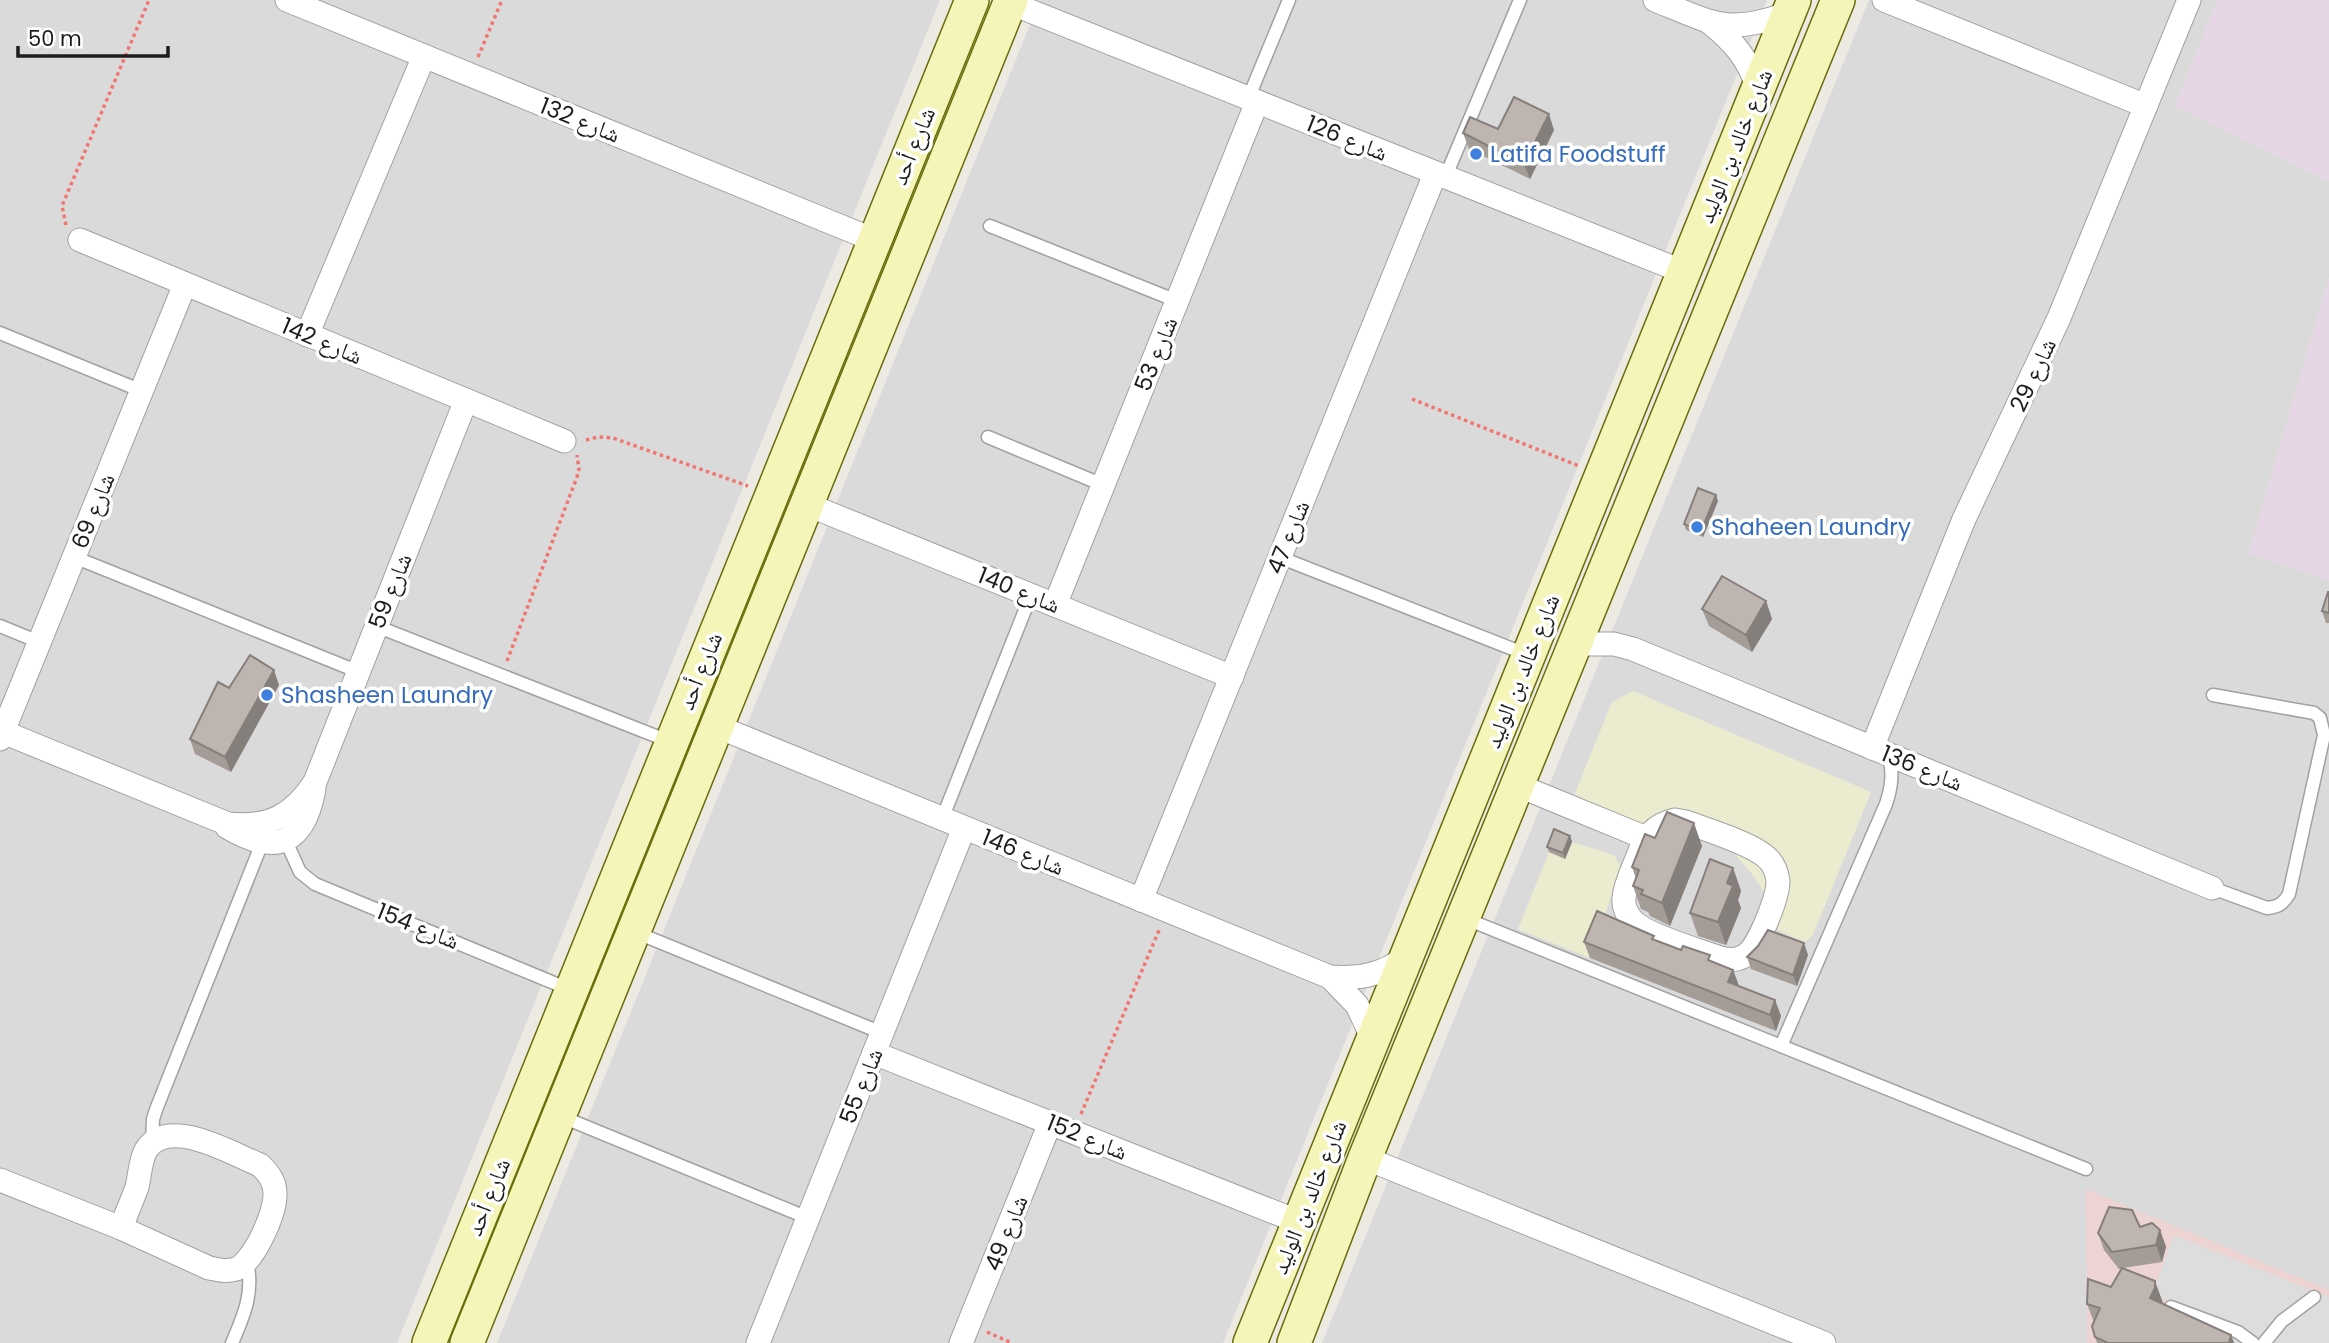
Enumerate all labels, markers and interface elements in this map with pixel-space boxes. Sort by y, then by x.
scale bar [18,14,168,58]
text: 50 m [28,24,82,53]
street label: شارع خالد بن الوليد [1690,64,1780,228]
street label: شارع 132 [535,89,625,151]
street label: شارع أحد [883,103,943,189]
street label: شارع 126 [1302,107,1392,169]
place label: Latifa Foodstuff [1490,138,1666,170]
marker: Latifa Foodstuff [1468,146,1484,162]
street label: شارع 142 [277,310,367,372]
street label: شارع 53 [1127,312,1185,396]
street label: شارع 29 [2002,333,2064,417]
street label: شارع 69 [63,468,123,554]
street label: شارع 47 [1259,495,1317,579]
place label: Shaheen Laundry [1711,511,1911,543]
marker: Shaheen Laundry [1689,519,1705,535]
street label: شارع 59 [360,548,420,634]
street label: شارع 140 [973,559,1065,621]
street label: شارع خالد بن الوليد [1477,589,1567,753]
street label: شارع أحد [670,628,730,714]
place label: Shasheen Laundry [281,679,493,711]
marker: Shasheen Laundry [259,687,275,703]
street label: شارع 136 [1876,737,1968,799]
street label: شارع 146 [977,821,1069,883]
street label: شارع 154 [372,895,464,957]
street label: شارع 55 [831,1043,891,1129]
street label: شارع 152 [1042,1106,1132,1168]
street label: شارع خالد بن الوليد [1264,1115,1354,1279]
street label: شارع أحد [458,1154,518,1240]
street label: شارع 49 [976,1190,1036,1276]

